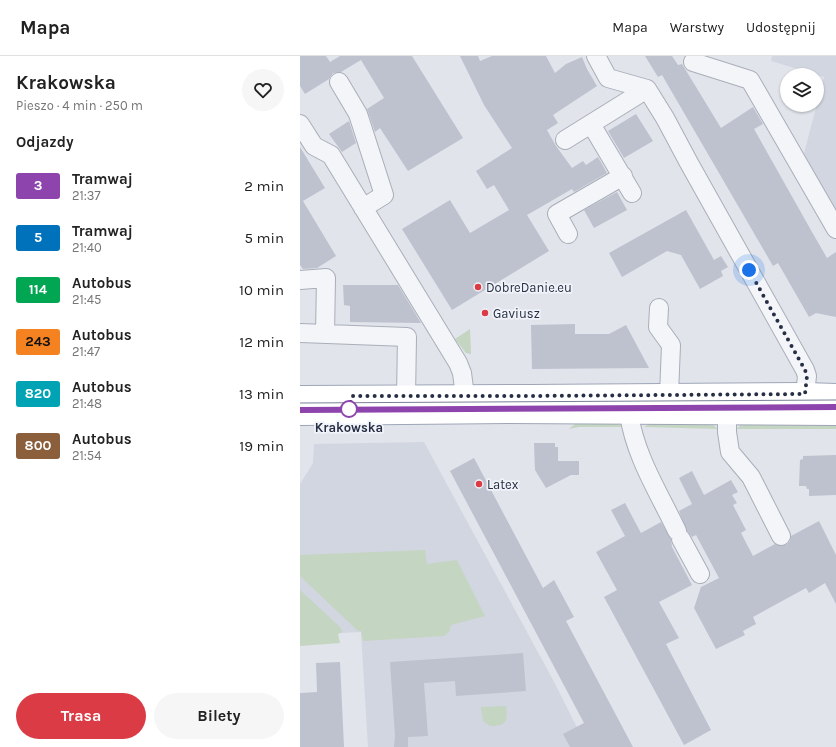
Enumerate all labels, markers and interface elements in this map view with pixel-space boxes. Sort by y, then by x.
text: Mapa [20,17,70,39]
text: Mapa [612,19,648,36]
text: Warstwy [670,19,724,36]
text: Udostępnij [746,19,816,36]
map controls [780,68,824,112]
button: layers [780,68,824,112]
button: heart [242,69,284,111]
text: Krakowska [16,72,116,94]
text: Pieszo · 4 min · 250 m [16,98,143,113]
text: Odjazdy [16,133,73,151]
text: Tramwaj [72,170,133,188]
text: 3 [34,177,42,194]
text: 2 min [244,177,284,195]
text: 21:37 [72,188,101,203]
text: Tramwaj [72,222,133,240]
text: 5 [34,229,42,246]
text: 5 min [244,229,284,247]
text: 21:40 [72,240,102,255]
your location [739,260,759,280]
text: Autobus [72,274,132,292]
place label: DobreDanie.eu [486,280,572,295]
text: 114 [29,281,47,298]
text: 10 min [239,281,284,299]
marker: DobreDanie.eu [473,282,483,292]
text: 21:45 [72,292,101,307]
place label: Gaviusz [493,306,540,321]
marker: Gaviusz [480,308,490,318]
text: Autobus [72,326,132,344]
text: 243 [25,333,51,350]
text: 12 min [239,333,284,351]
text: 21:47 [72,344,100,359]
text: Autobus [72,378,132,396]
text: 820 [25,385,51,402]
text: 13 min [239,385,284,403]
text: 21:48 [72,396,102,411]
marker: Krakowska [340,400,358,418]
place label: Krakowska [315,420,383,435]
text: Autobus [72,430,132,448]
text: 800 [25,437,51,454]
text: 19 min [239,437,284,455]
text: 21:54 [72,448,101,463]
place label: Latex [487,477,519,492]
marker: Latex [474,479,484,489]
button: Trasa [16,693,146,739]
button: Bilety [154,693,284,739]

